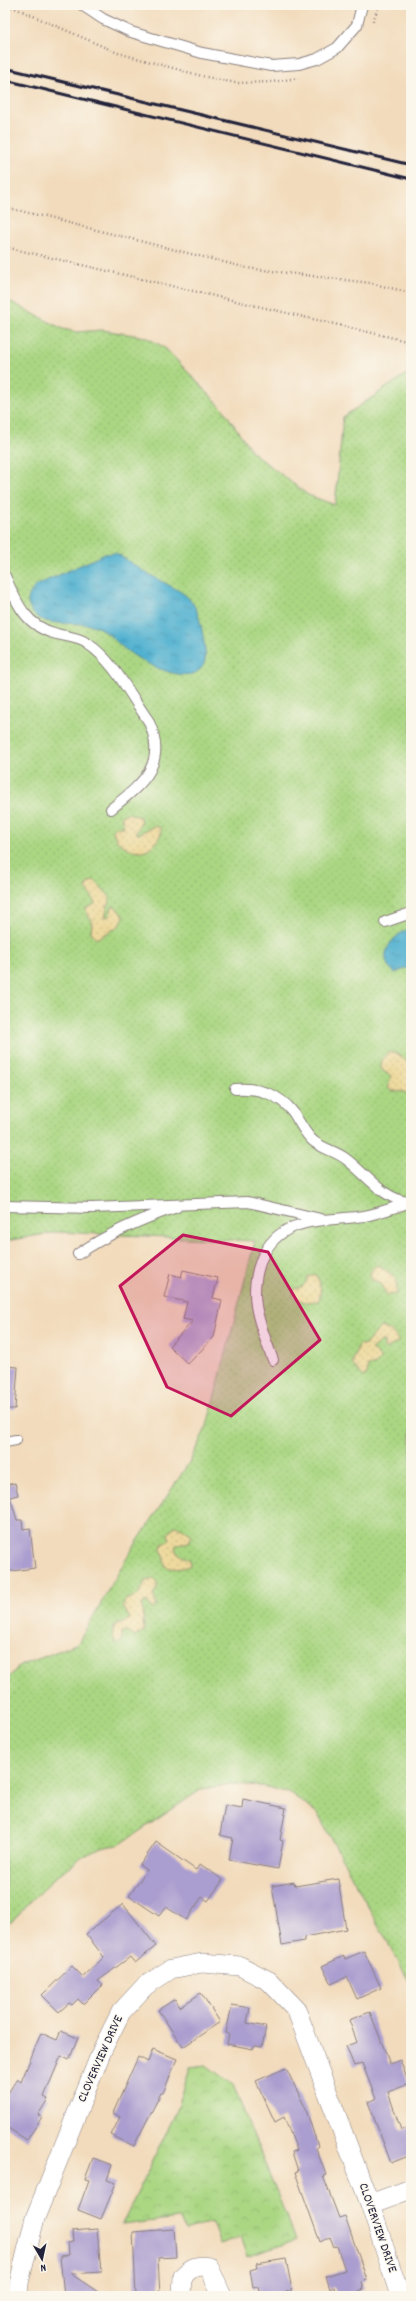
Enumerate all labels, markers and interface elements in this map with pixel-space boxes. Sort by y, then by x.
street label: CLOVERVIEW DRIVE [73,2012,129,2106]
street label: CLOVERVIEW DRIVE [353,2181,401,2275]
north arrow [22,2239,62,2279]
text: N [39,2259,47,2275]

